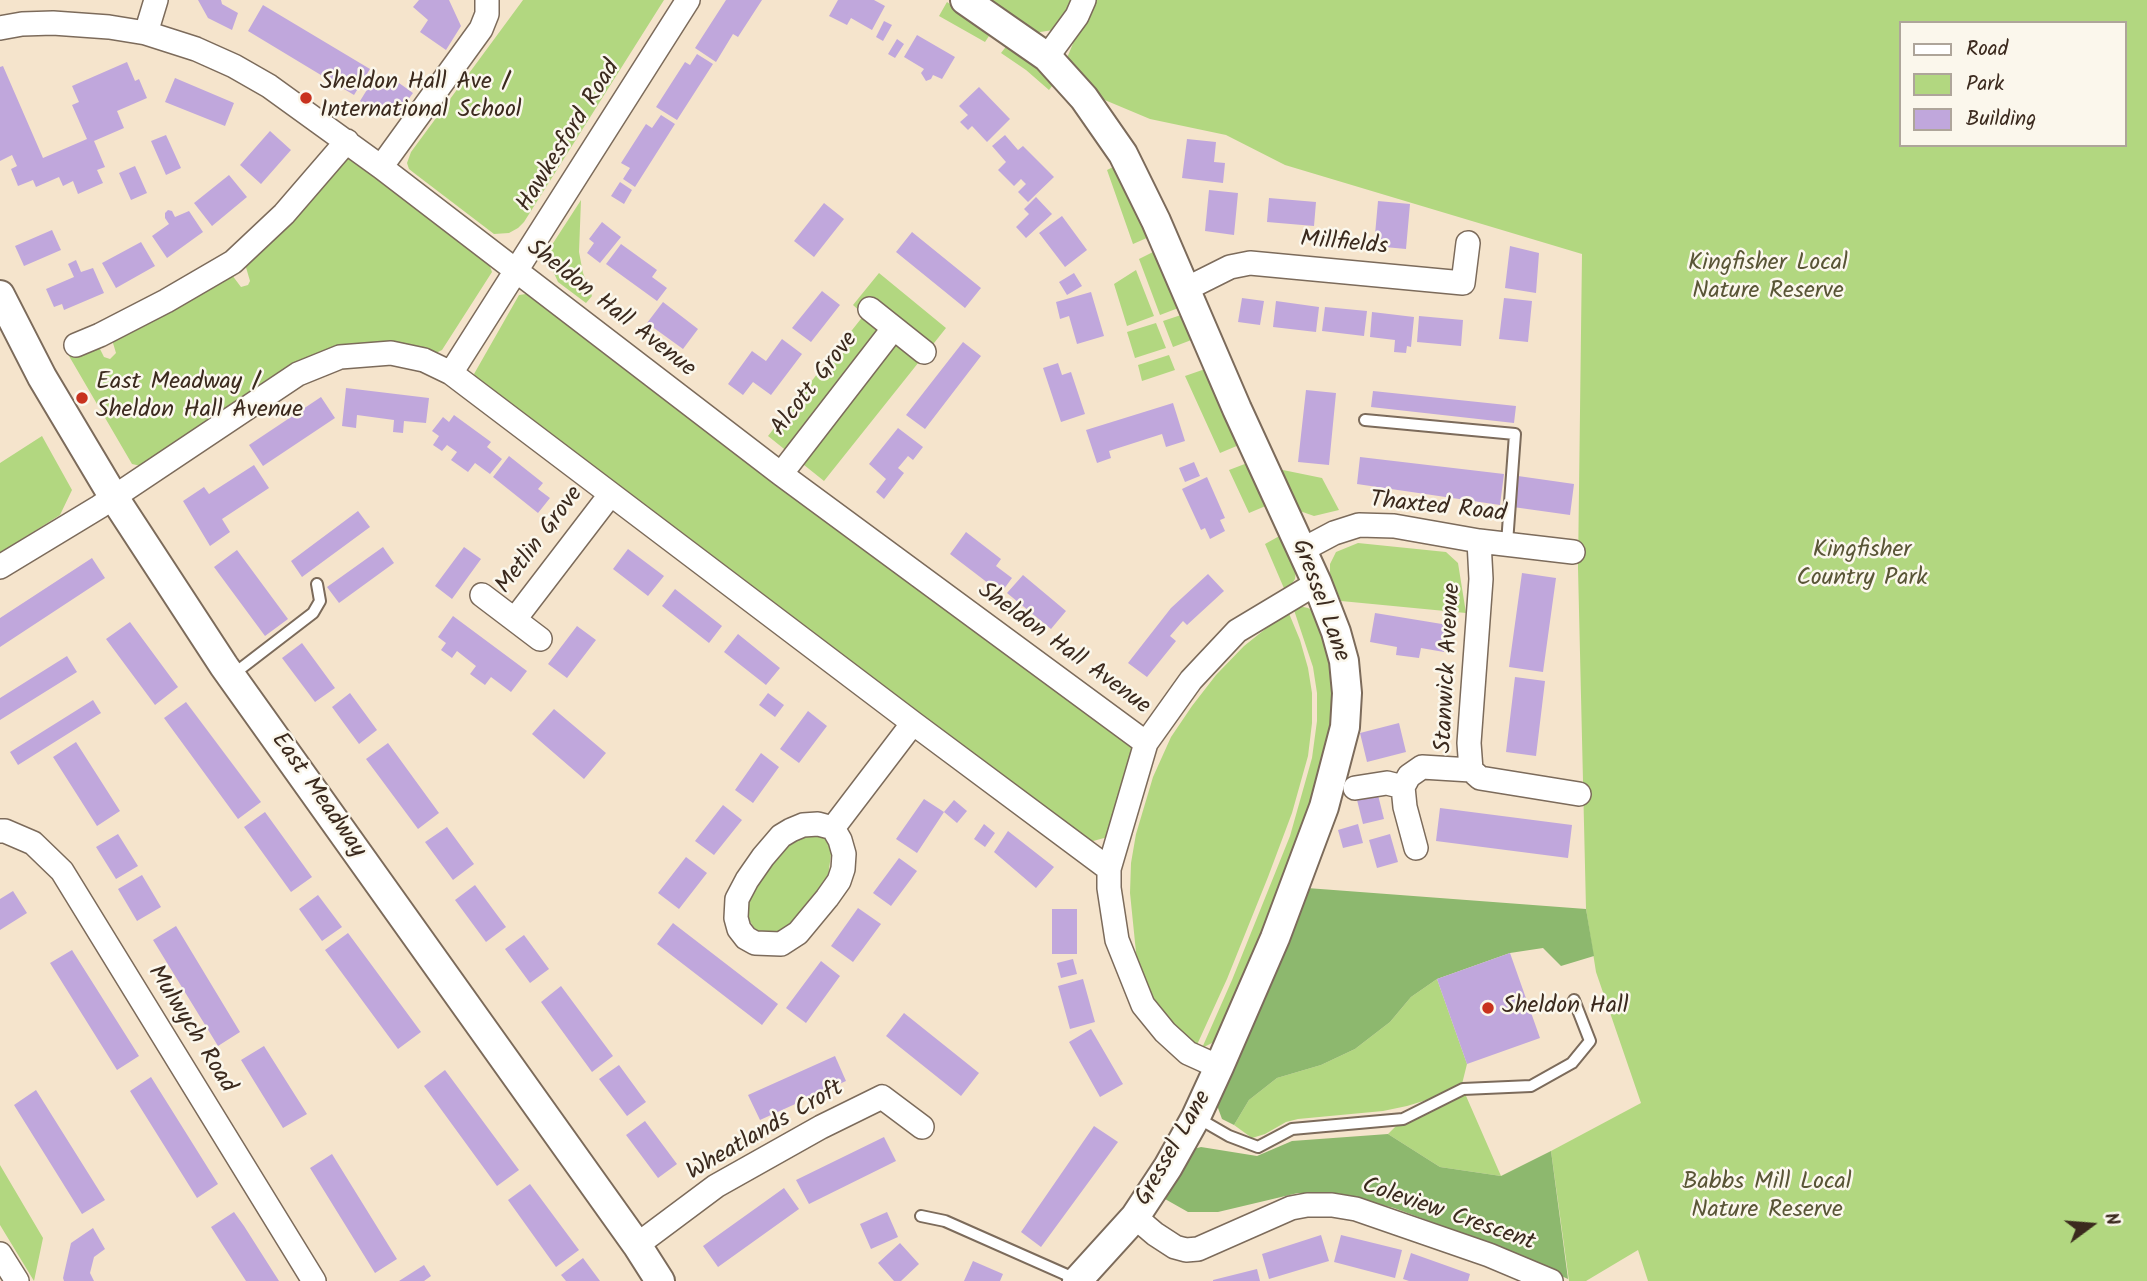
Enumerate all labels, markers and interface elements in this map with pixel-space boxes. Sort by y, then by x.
legend [1898,21,2126,147]
text: Road [1966,33,2008,66]
street label: Hawkesford Road [512,56,628,218]
text: Park [1966,68,2004,101]
place label: Sheldon Hall Ave / International School [320,70,522,126]
marker: Sheldon Hall Ave / International School [298,90,314,106]
text: Building [1966,103,2036,136]
street label: Millfields [1299,227,1389,263]
street label: Sheldon Hall Avenue [520,235,700,385]
park label: Kingfisher Local Nature Reserve [1688,251,1848,307]
street label: Alcott Grove [766,327,866,443]
place label: East Meadway / Sheldon Hall Avenue [96,370,303,426]
marker: East Meadway / Sheldon Hall Avenue [74,390,90,406]
street label: Metlin Grove [491,481,591,601]
street label: Thaxted Road [1368,488,1508,530]
street label: Gressel Lane [1284,536,1354,666]
park label: Kingfisher Country Park [1796,538,1928,594]
street label: Sheldon Hall Avenue [971,578,1155,722]
street label: Stanwick Avenue [1431,582,1469,754]
street label: East Meadway [263,728,371,864]
street label: Mulwych Road [139,961,241,1099]
place label: Sheldon Hall [1502,994,1629,1022]
marker: Sheldon Hall [1480,1000,1496,1016]
street label: Wheatlands Croft [682,1075,850,1189]
street label: Gressel Lane [1131,1086,1219,1212]
park label: Babbs Mill Local Nature Reserve [1682,1170,1852,1226]
street label: Coleview Crescent [1358,1173,1538,1259]
north arrow [2056,1190,2126,1260]
text: N [2095,1209,2127,1229]

